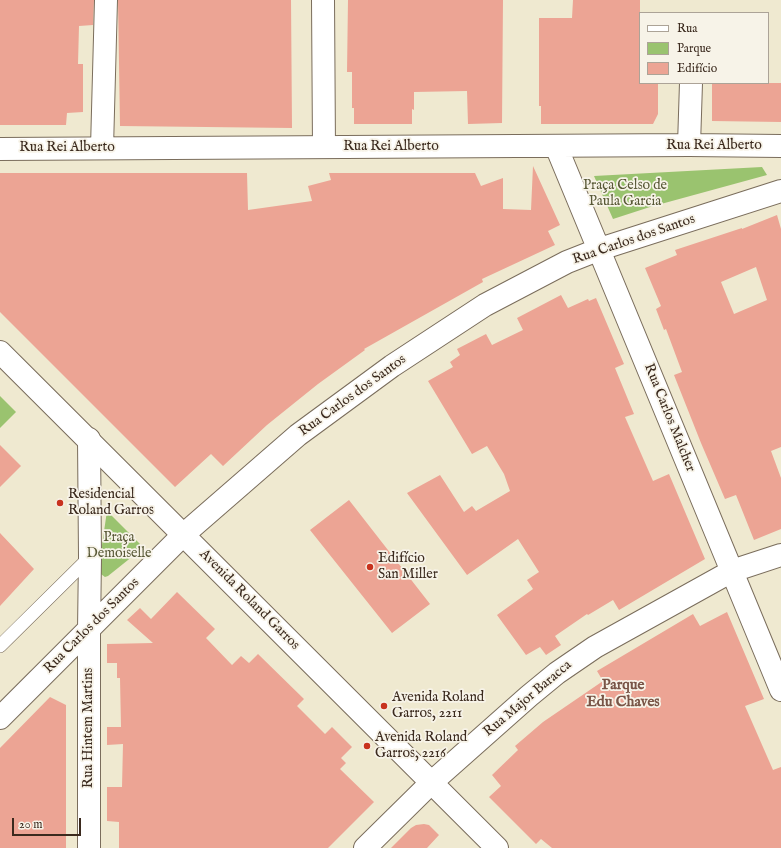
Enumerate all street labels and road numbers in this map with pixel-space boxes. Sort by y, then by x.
street label: Rua Rei Alberto [666,138,762,154]
street label: Rua Rei Alberto [343,139,439,155]
street label: Rua Rei Alberto [19,140,115,156]
street label: Rua Carlos dos Santos [571,211,697,269]
street label: Rua Carlos dos Santos [296,352,410,440]
street label: Rua Carlos Malcher [640,361,698,475]
street label: Avenida Roland Garros [195,546,303,654]
street label: Rua Carlos dos Santos [41,575,143,677]
street label: Rua Major Baracca [481,657,575,741]
street label: Rua Hintem Martins [81,668,97,788]

